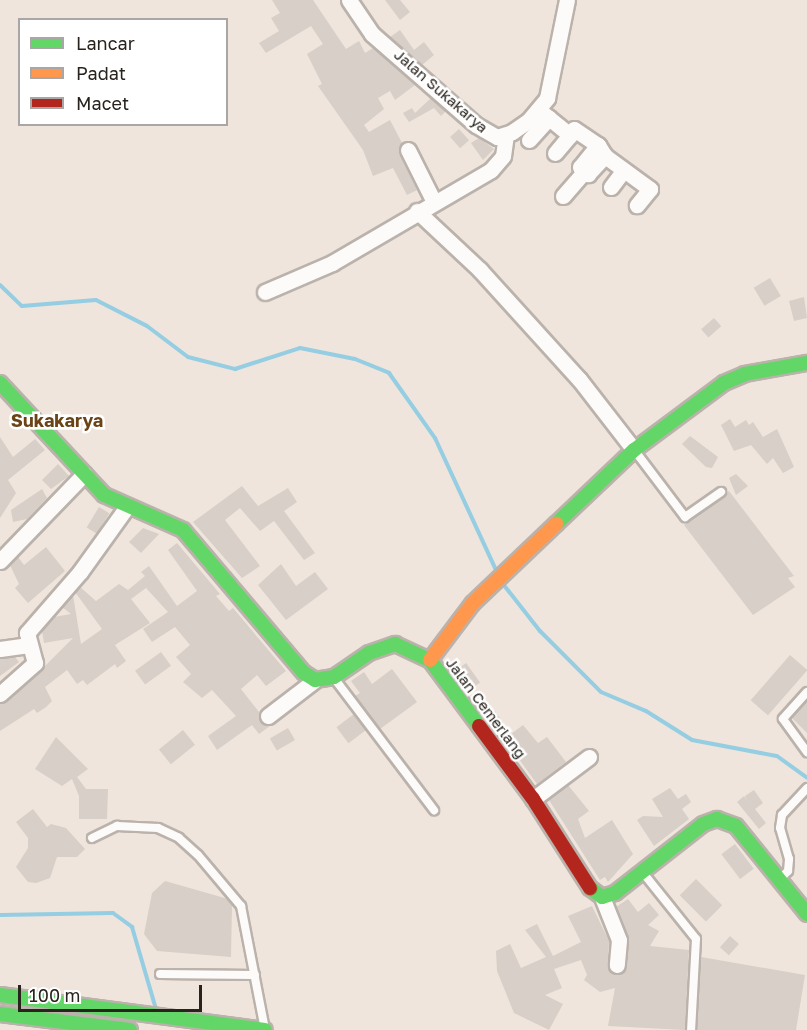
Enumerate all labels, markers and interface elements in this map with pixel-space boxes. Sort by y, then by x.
legend [18,18,228,126]
text: Lancar [76,32,135,54]
street label: Jalan Sukakarya [391,45,491,137]
text: Padat [76,62,126,84]
text: Macet [76,92,129,114]
district label: Sukakarya [11,409,103,431]
street label: Jalan Cemerlang [442,654,530,762]
scale bar [21,973,206,1011]
text: 100 m [29,984,80,1006]

